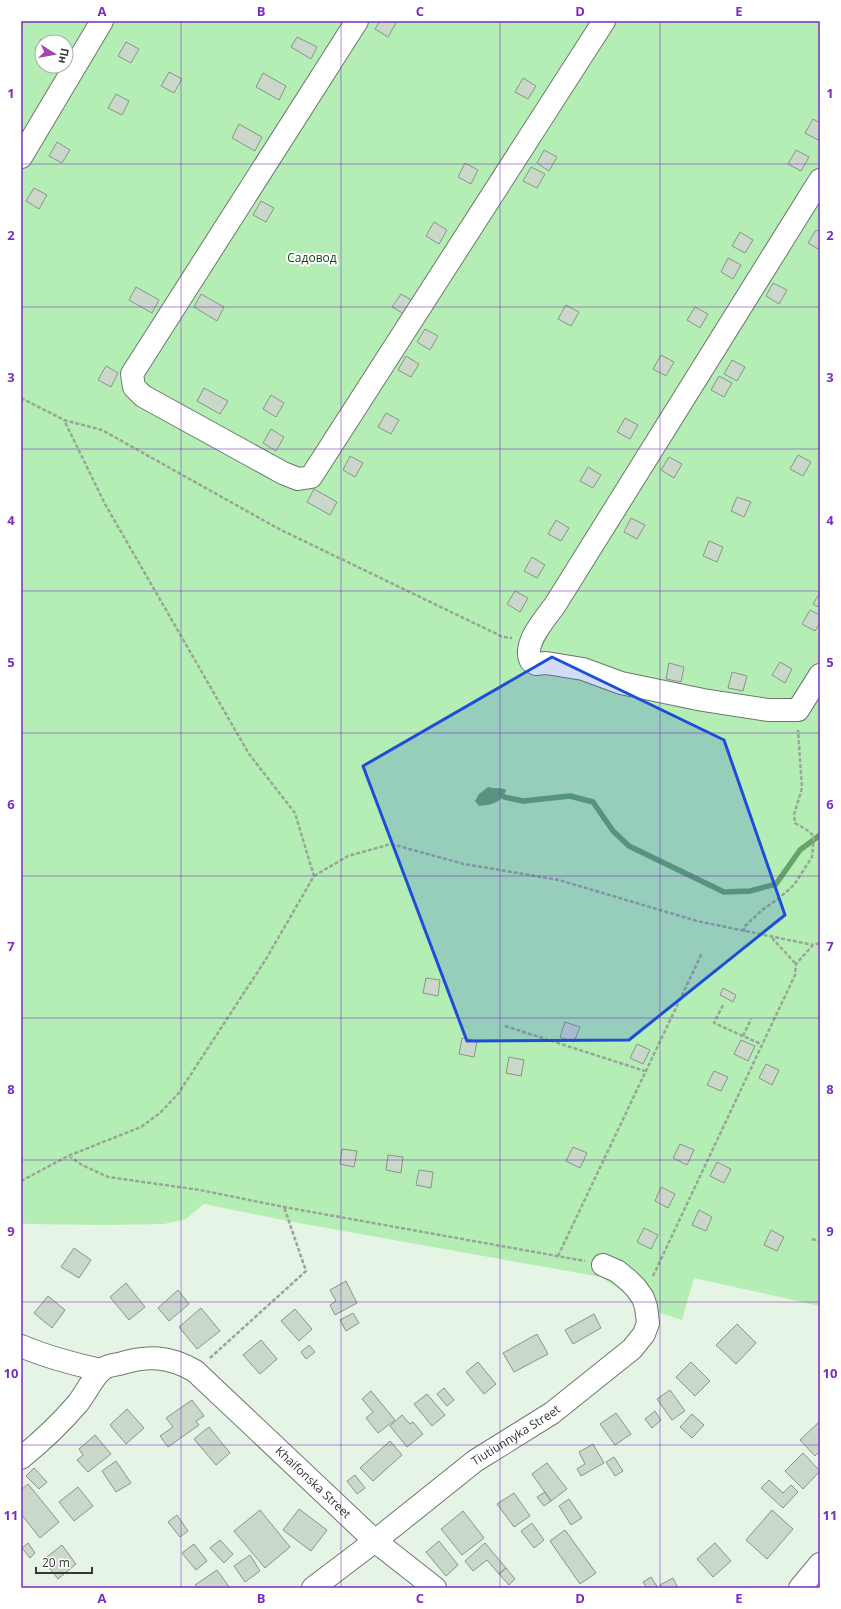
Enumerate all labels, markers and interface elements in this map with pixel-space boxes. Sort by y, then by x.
text: A [98,2,107,20]
text: B [257,2,266,20]
text: C [416,2,424,20]
text: D [575,2,585,20]
text: E [735,2,743,20]
north arrow [34,34,74,74]
text: Пн [55,47,73,65]
text: 1 [7,84,15,102]
text: 1 [826,84,834,102]
text: 2 [7,226,15,244]
text: 2 [826,226,834,244]
park label: Садовод [287,249,337,266]
text: 3 [7,368,15,386]
text: 3 [826,368,834,386]
text: 4 [7,511,15,529]
text: 4 [826,511,834,529]
text: 5 [7,653,15,671]
text: 5 [826,653,834,671]
text: 6 [7,795,15,813]
text: 6 [826,795,834,813]
text: 7 [7,937,15,955]
text: 7 [826,937,834,955]
text: 8 [7,1080,15,1098]
text: 8 [826,1080,834,1098]
text: 9 [7,1222,15,1240]
text: 9 [826,1222,834,1240]
text: 10 [4,1364,18,1382]
text: 10 [823,1364,837,1382]
street label: Tiutiunnyka Street [468,1401,564,1469]
street label: Khaifonska Street [272,1442,355,1522]
text: 11 [4,1506,18,1524]
text: 11 [823,1506,837,1524]
scale bar [36,1549,92,1575]
text: 20 m [42,1554,70,1571]
text: A [98,1589,107,1607]
text: B [257,1589,266,1607]
text: C [416,1589,424,1607]
text: D [575,1589,585,1607]
text: E [735,1589,743,1607]

